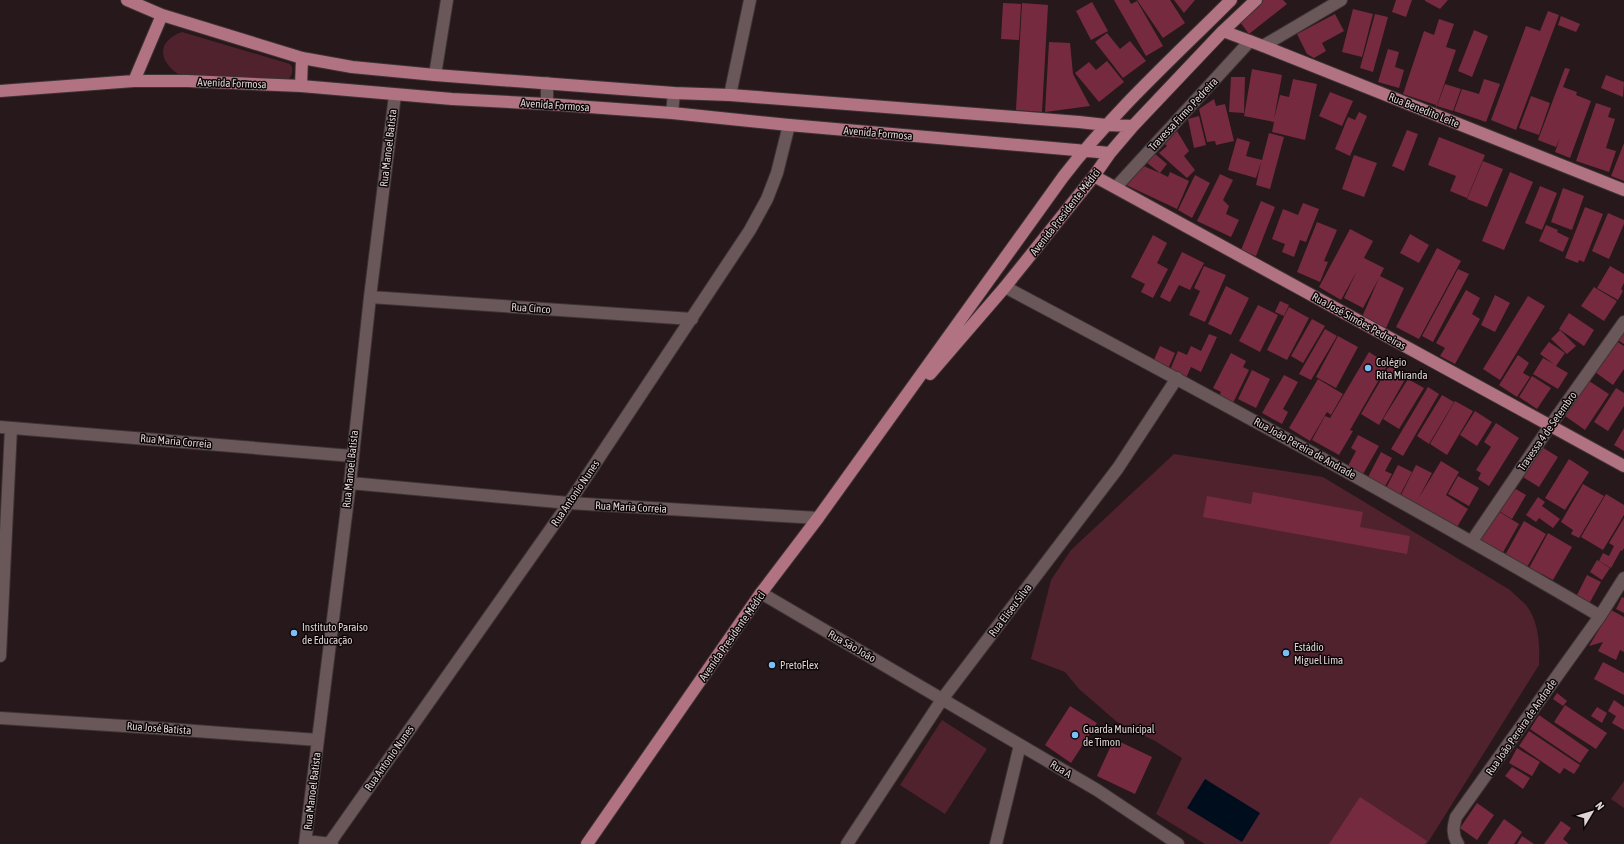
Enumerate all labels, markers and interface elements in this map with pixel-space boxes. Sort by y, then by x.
street label: Travessa Firmo Pedreira [1146,75,1220,153]
street label: Avenida Formosa [197,76,267,90]
street label: Rua Benedito Leite [1387,90,1461,130]
street label: Avenida Formosa [520,97,590,113]
street label: Rua Manoel Batista [377,109,399,187]
street label: Avenida Formosa [843,124,913,142]
street label: Avenida Presidente Médici [1028,166,1102,258]
street label: Rua José Simões Pedreiras [1310,290,1408,352]
street label: Rua Cinco [511,301,551,315]
place label: Colégio Rita Miranda [1376,356,1428,381]
marker: Colégio Rita Miranda [1363,363,1373,373]
street label: Travessa 4 de Setembro [1515,389,1579,473]
street label: Rua João Pereira de Andrade [1252,415,1358,481]
street label: Rua Manoel Batista [340,430,360,508]
street label: Rua Maria Correia [140,432,212,450]
street label: Rua Antonio Nunes [549,458,602,528]
street label: Rua Maria Correia [595,499,667,515]
street label: Rua Eliseu Silva [986,581,1034,639]
street label: Avenida Presidente Médici [697,589,767,683]
place label: Instituto Paraíso de Educação [302,621,368,646]
marker: Instituto Paraíso de Educação [289,628,299,638]
street label: Rua São João [826,628,878,664]
place label: Estádio Miguel Lima [1294,641,1343,666]
marker: Estádio Miguel Lima [1281,648,1291,658]
place label: PretoFlex [780,659,819,671]
marker: PretoFlex [767,660,777,670]
street label: Rua João Pereira de Andrade [1483,677,1559,777]
street label: Rua José Batista [126,720,192,736]
street label: Rua Antonio Nunes [362,723,416,793]
place label: Guarda Municipal de Timon [1083,723,1155,748]
marker: Guarda Municipal de Timon [1070,730,1080,740]
street label: Rua Manoel Batista [301,752,323,830]
street label: Rua A [1048,758,1074,780]
north arrow [1572,792,1612,832]
text: N [1593,800,1607,812]

